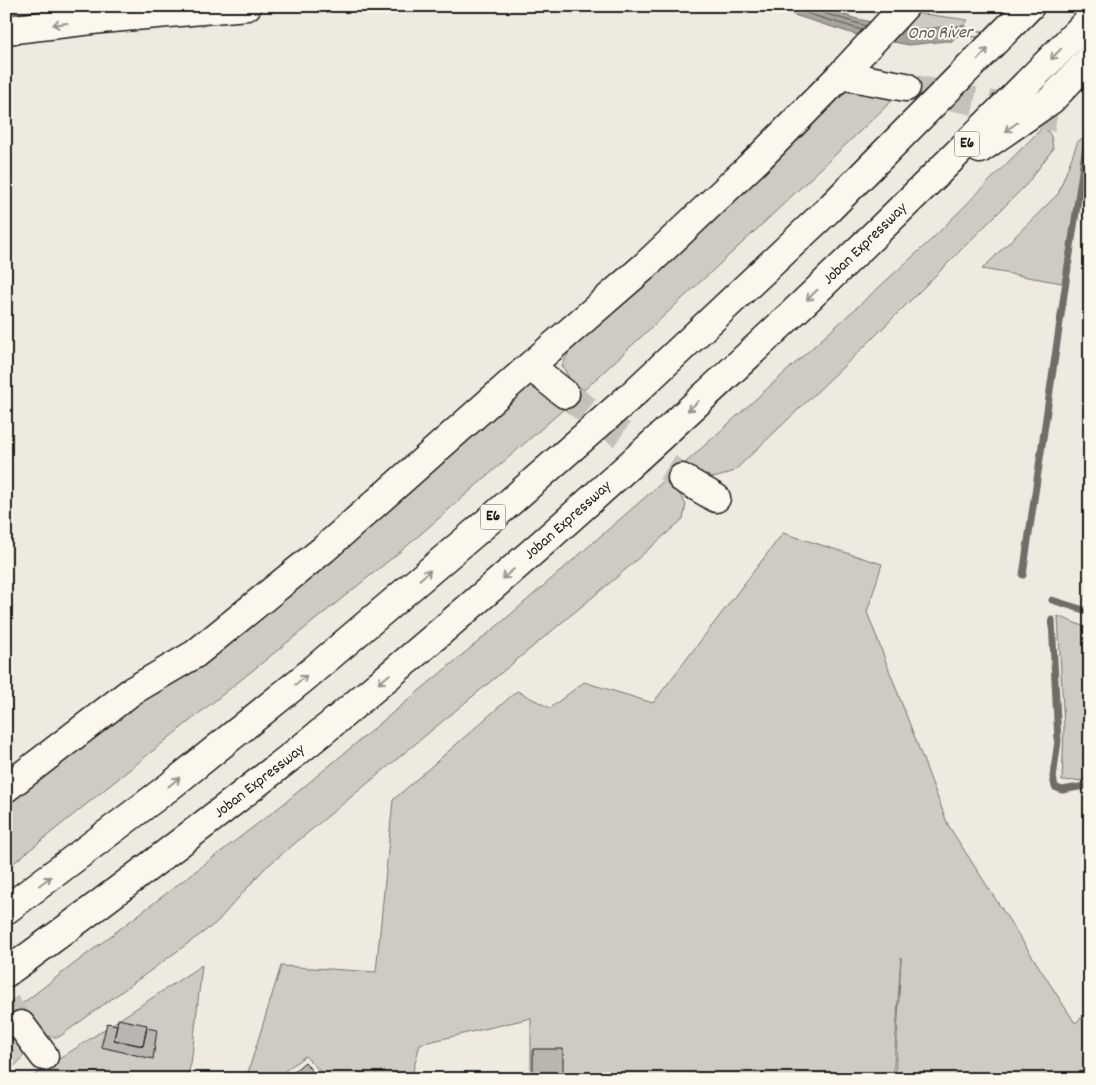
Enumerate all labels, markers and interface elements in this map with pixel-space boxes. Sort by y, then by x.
one-way arrow [52,19,68,29]
water label: Ono River [907,21,975,47]
one-way arrow [977,48,989,60]
one-way arrow [1050,48,1062,60]
one-way arrow [1004,122,1018,132]
road number: E6 [954,132,980,156]
street label: Joban Expressway [818,197,913,290]
one-way arrow [805,289,818,301]
one-way arrow [687,400,700,412]
street label: Joban Expressway [519,475,617,565]
road number: E6 [480,504,506,530]
one-way arrow [502,568,515,579]
one-way arrow [418,569,431,581]
one-way arrow [378,674,391,685]
one-way arrow [294,675,307,686]
street label: Joban Expressway [209,738,310,824]
one-way arrow [167,777,180,788]
one-way arrow [38,876,52,886]

